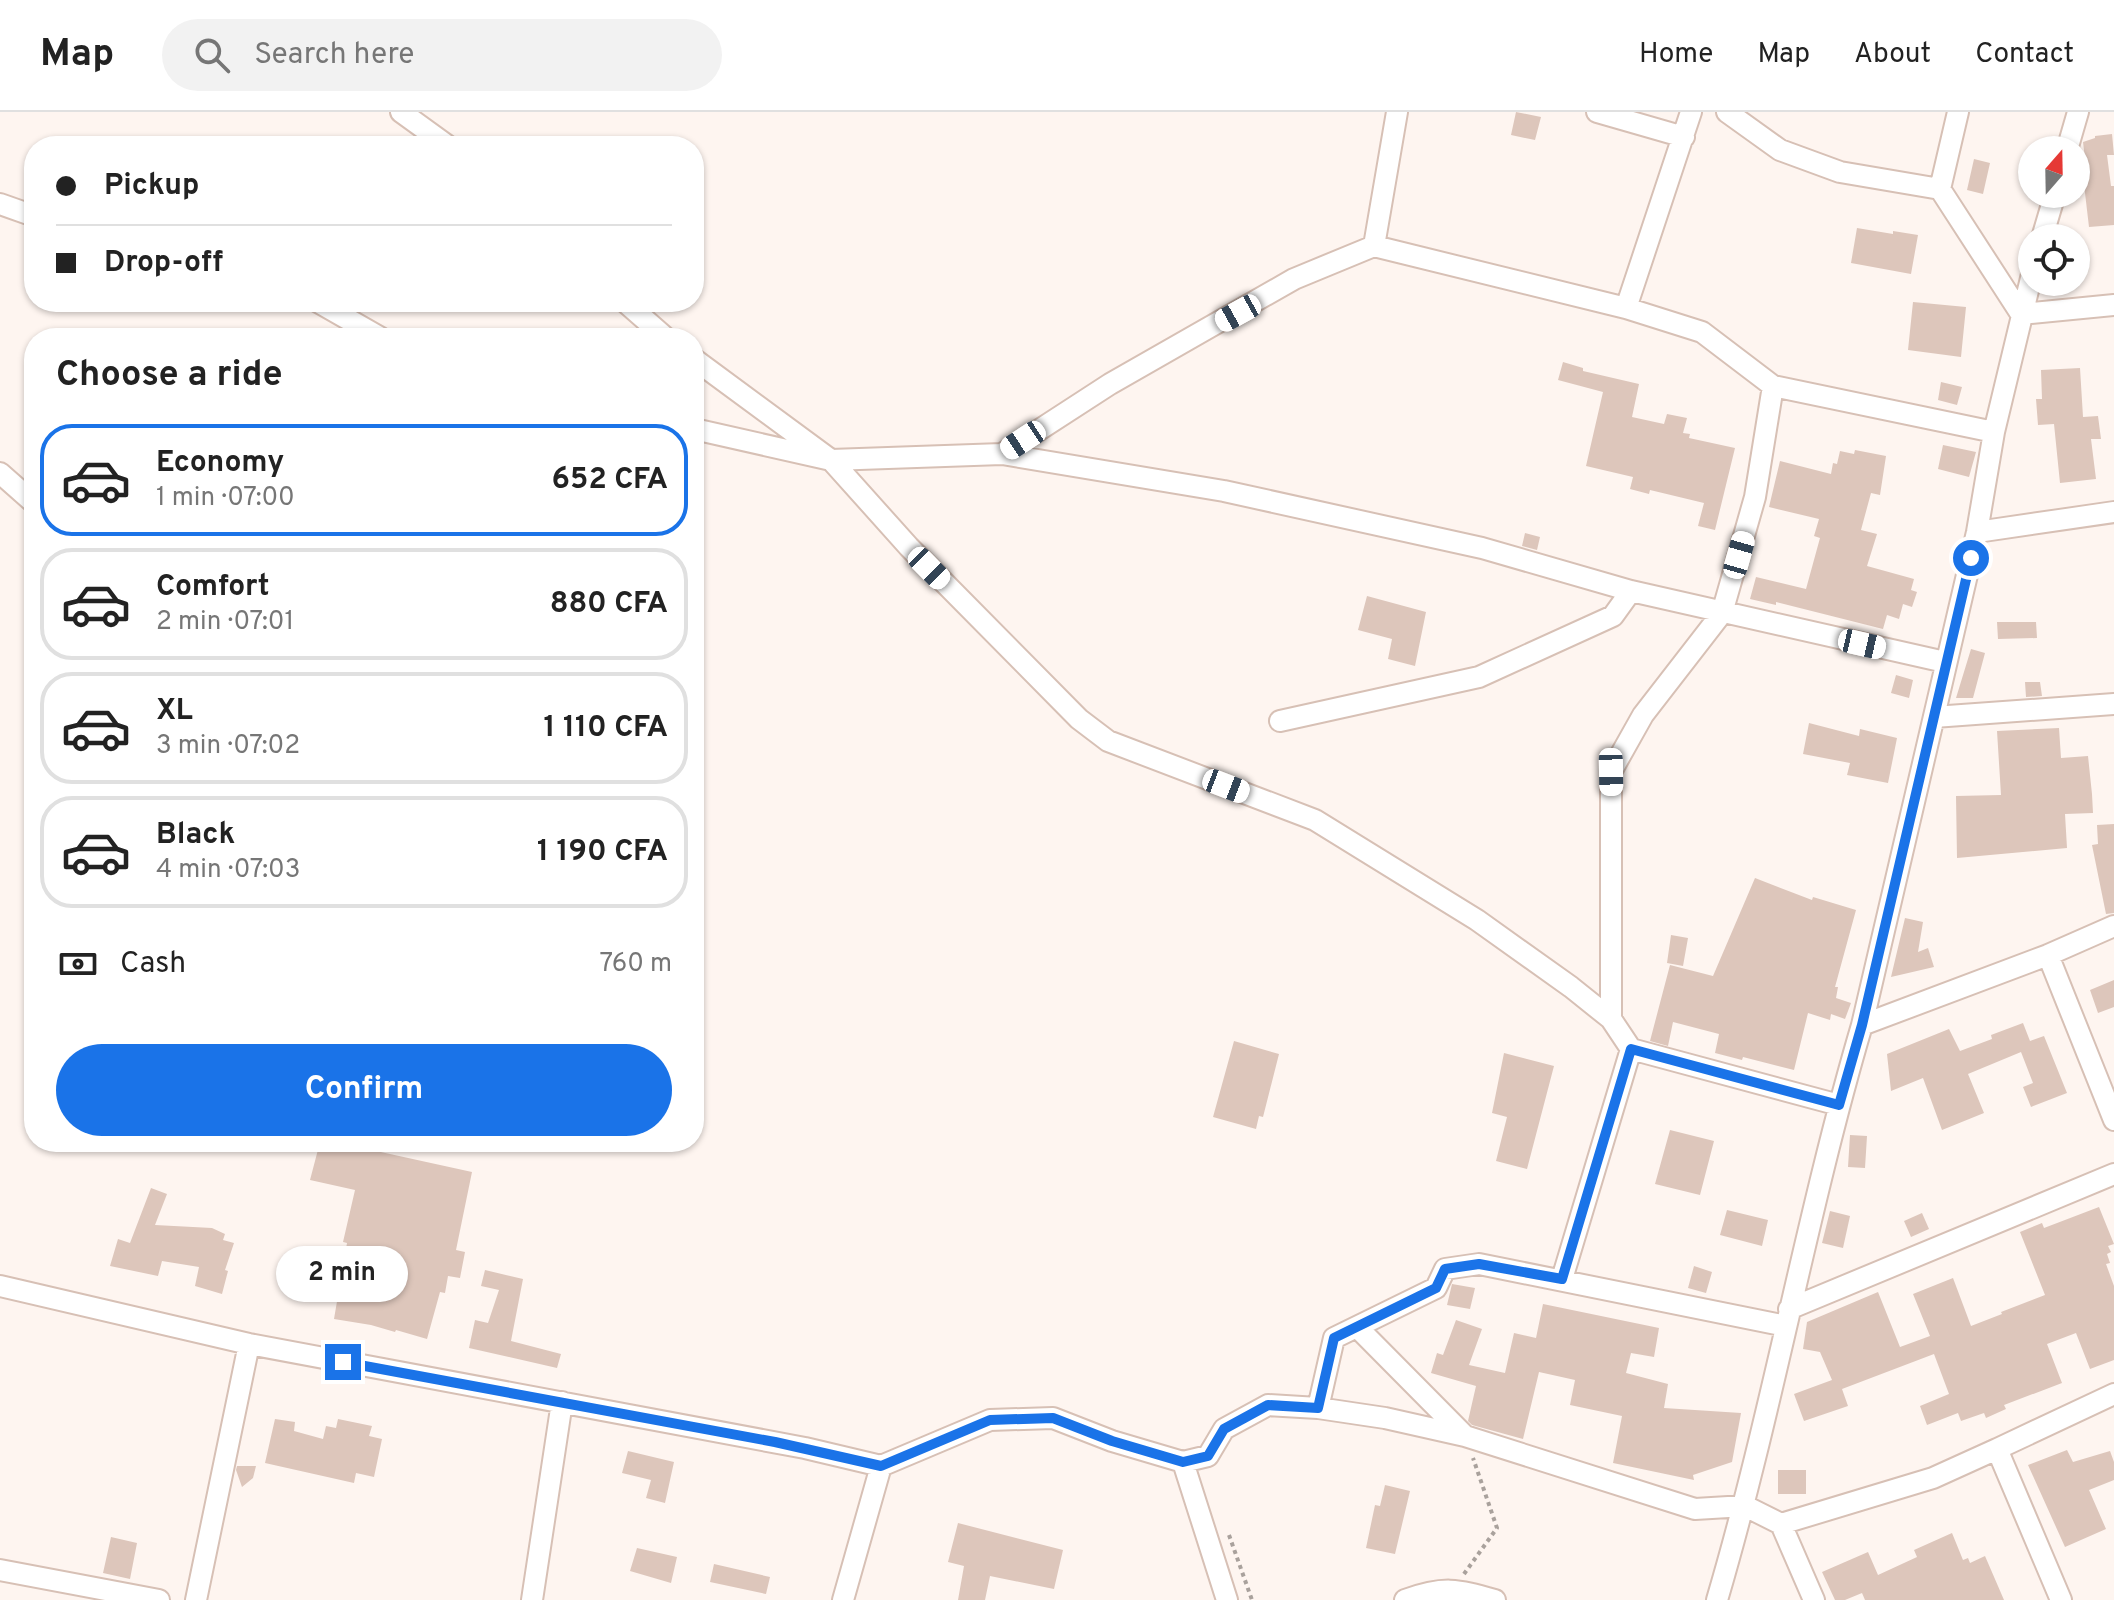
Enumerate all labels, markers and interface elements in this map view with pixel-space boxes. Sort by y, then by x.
search box [162,19,722,91]
text: Map [40,31,114,80]
icon: search [190,33,234,77]
text: Search here [254,37,414,74]
text: Home [1639,37,1713,73]
text: Map [1757,37,1810,73]
text: About [1854,37,1931,73]
text: Contact [1975,37,2074,73]
north arrow [2018,136,2090,208]
map controls [2018,136,2090,296]
text: Pickup [104,168,199,205]
button: locate [2018,224,2090,296]
text: Drop-off [104,245,223,282]
car [1211,291,1265,335]
text: Choose a ride [56,353,282,399]
car [996,417,1050,463]
icon: car [60,444,132,516]
text: Economy [156,445,284,482]
text: 652 CFA [552,462,668,499]
text: 1 min · 07:00 [156,482,295,515]
car [1721,529,1757,581]
route start [1953,540,1989,576]
car [904,543,954,593]
icon: car [60,568,132,640]
text: Comfort [156,569,269,606]
text: 880 CFA [550,586,668,623]
text: 2 min · 07:01 [156,606,294,639]
car [1836,627,1888,661]
icon: car [60,692,132,764]
text: XL [156,693,193,730]
text: 1 110 CFA [544,710,668,747]
text: 3 min · 07:02 [156,730,300,763]
car [1599,748,1623,796]
car [1199,766,1253,806]
icon: car [60,816,132,888]
text: Black [156,817,235,854]
text: 1 190 CFA [537,834,668,871]
text: 4 min · 07:03 [156,854,300,887]
icon: cash [56,942,100,986]
text: Cash [120,946,186,983]
text: 760 m [599,948,672,981]
button: Confirm [56,1044,672,1136]
callout: 2 min [277,1246,409,1302]
text: 2 min [308,1257,376,1290]
route end [325,1344,361,1380]

